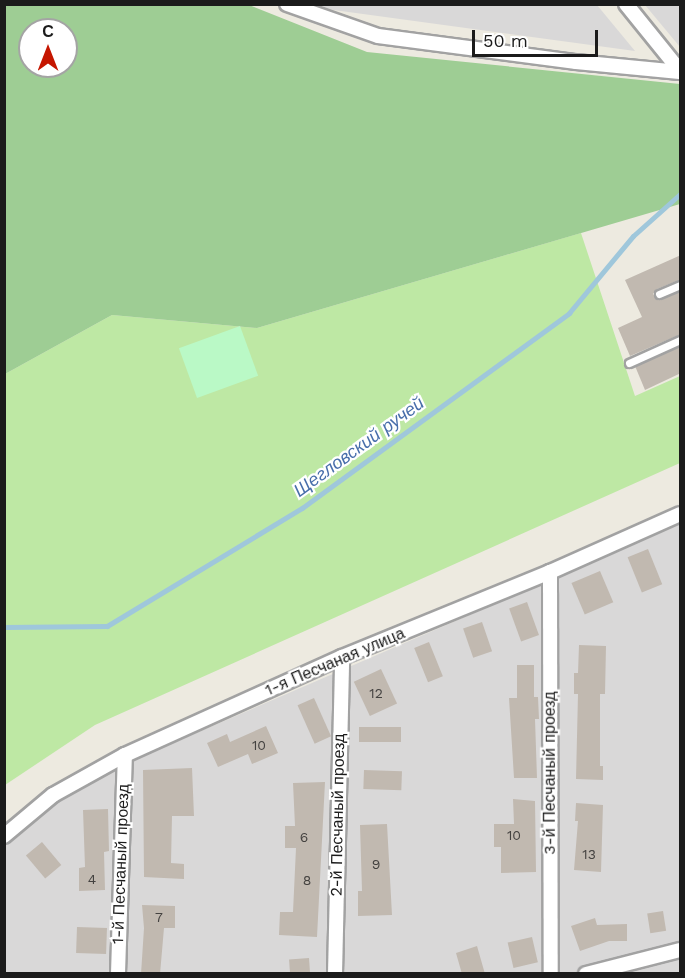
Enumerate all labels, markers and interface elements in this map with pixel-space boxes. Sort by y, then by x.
north arrow [18,18,78,78]
scale bar [475,18,601,56]
text: С [42,22,54,41]
text: 50 m [483,30,528,51]
water label: Щегловский ручей [290,392,428,502]
street label: 1-я Песчаная улица [262,624,408,700]
house number: 12 [369,685,383,701]
street label: 3-й Песчаный проезд [540,691,560,855]
street label: 2-й Песчаный проезд [327,733,349,897]
house number: 10 [252,737,266,753]
street label: 1-й Песчаный проезд [109,784,133,944]
house number: 10 [507,827,521,843]
house number: 6 [300,829,308,845]
house number: 13 [582,846,596,862]
house number: 9 [372,856,380,872]
house number: 4 [88,871,96,887]
house number: 8 [303,872,311,888]
house number: 7 [155,909,163,925]

